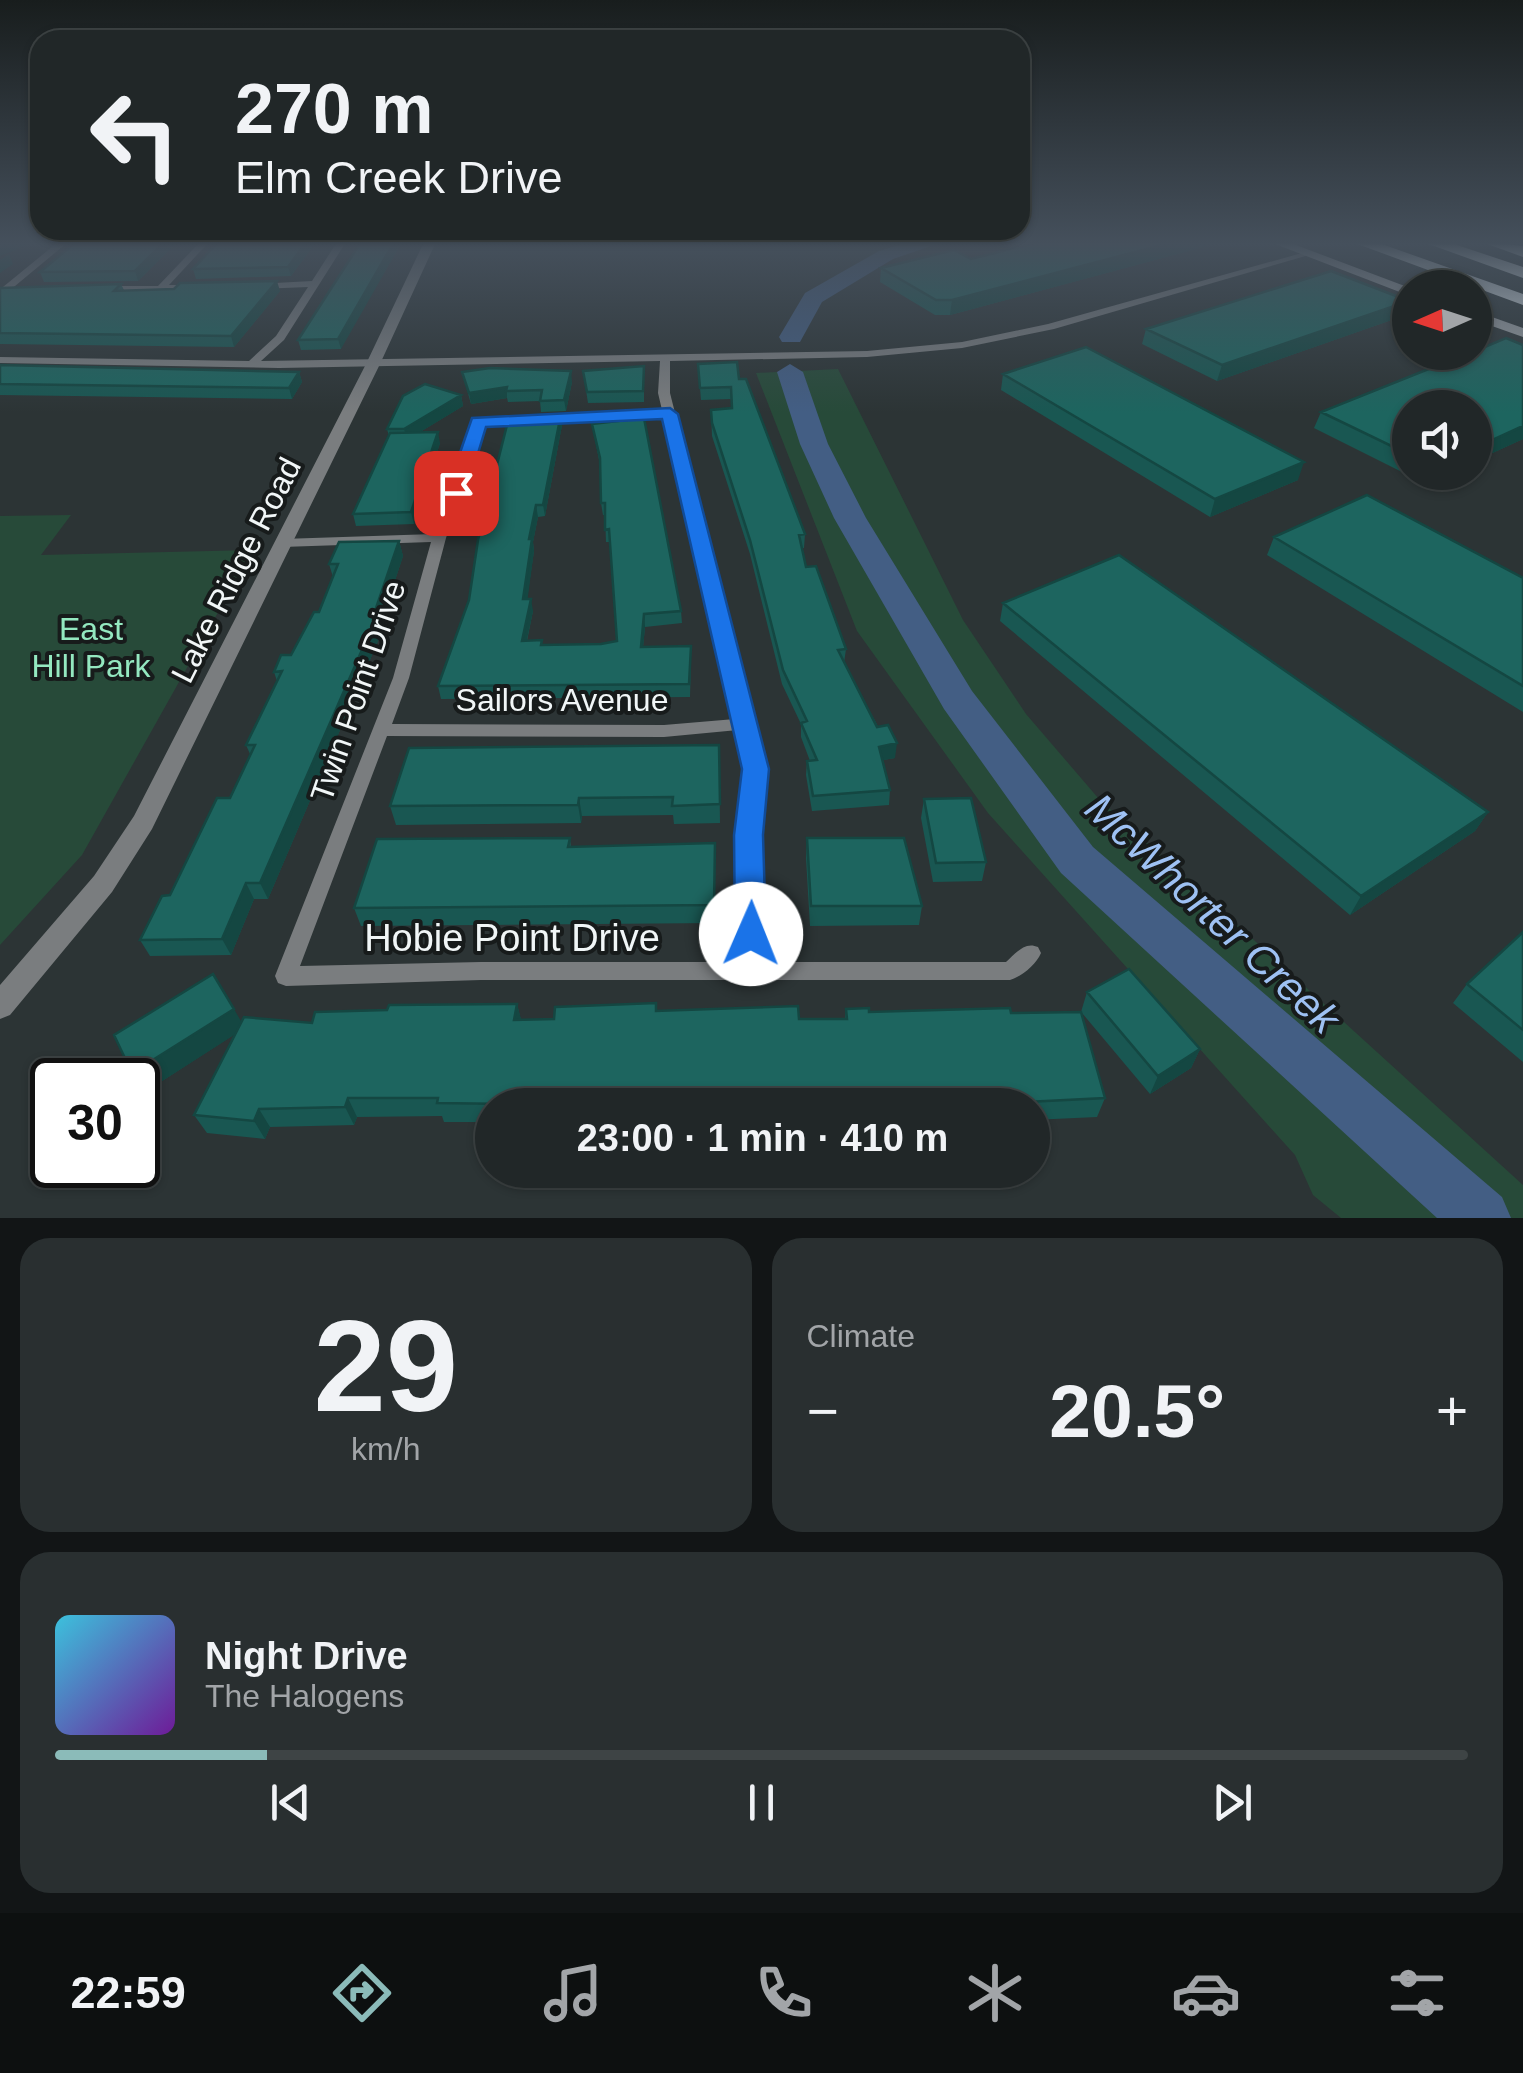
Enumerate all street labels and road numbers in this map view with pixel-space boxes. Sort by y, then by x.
street label: Lake Ridge Road [164,452,308,688]
street label: Twin Point Drive [303,576,413,806]
street label: Sailors Avenue [456,682,668,718]
street label: Hobie Point Drive [364,917,660,959]

